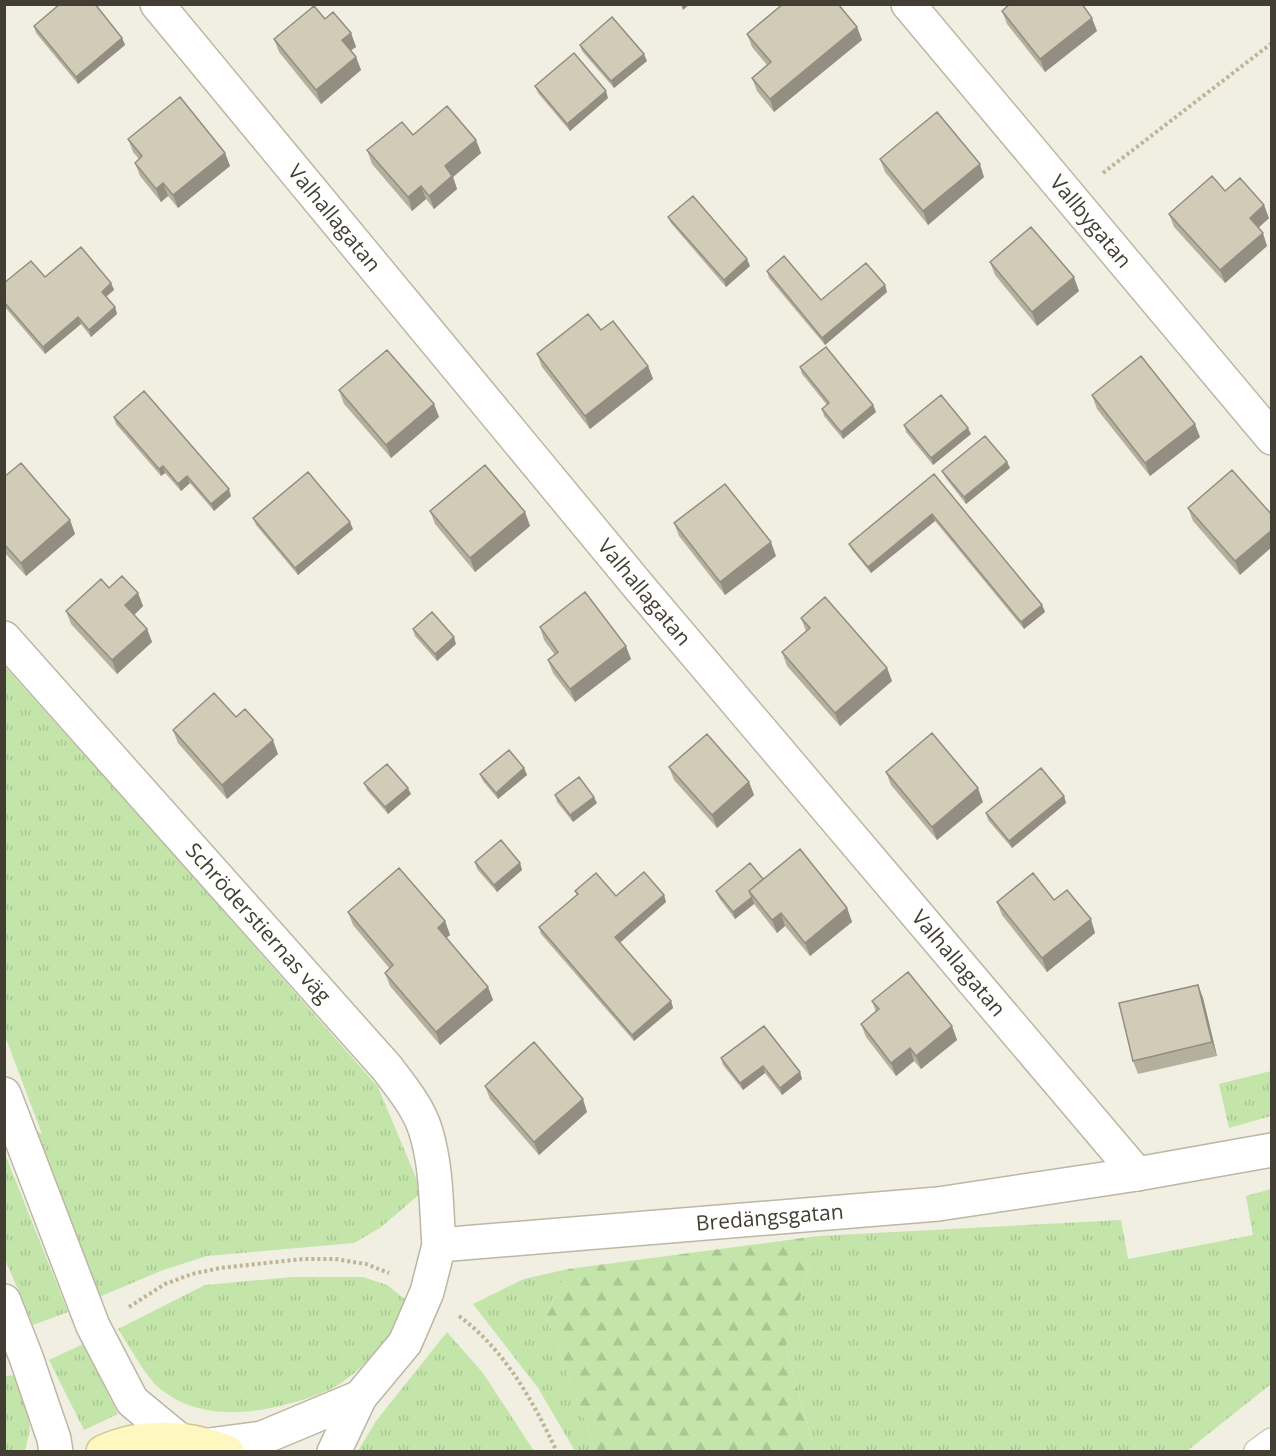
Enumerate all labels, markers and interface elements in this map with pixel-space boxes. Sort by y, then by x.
street label: Valhallagatan [282,158,388,277]
street label: Vallbygatan [1044,169,1138,273]
street label: Valhallagatan [592,533,698,651]
street label: Schröderstiernas väg [180,836,338,1009]
street label: Valhallagatan [906,903,1012,1022]
street label: Bredängsgatan [695,1197,844,1237]

